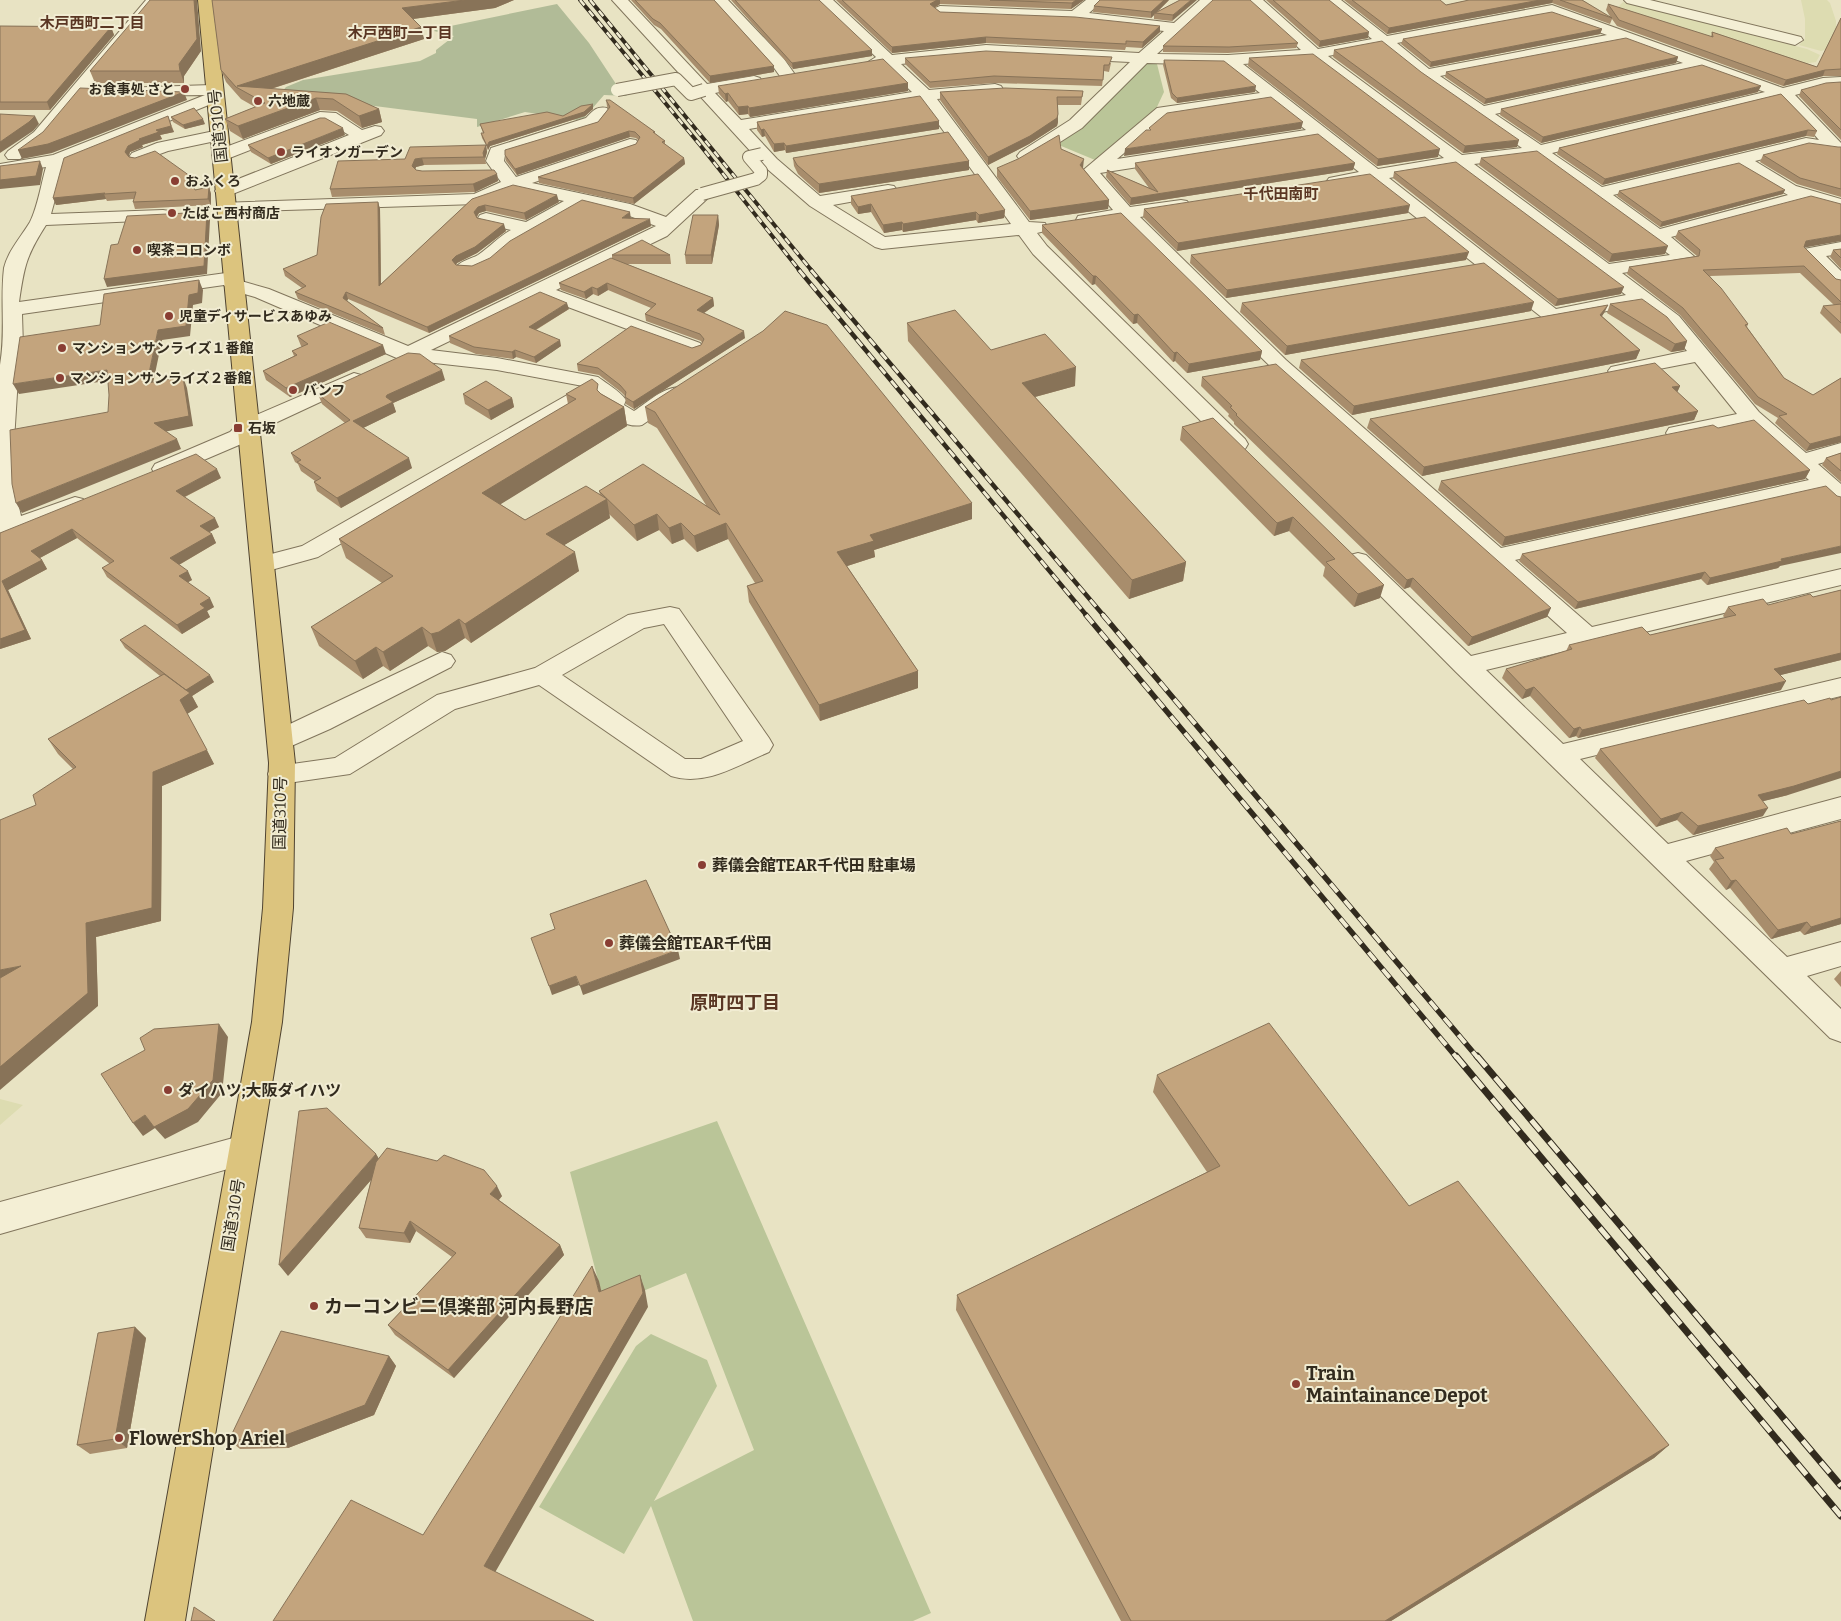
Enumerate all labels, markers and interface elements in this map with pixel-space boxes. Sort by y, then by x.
district label: 木戸西町二丁目 [39,14,145,32]
district label: 木戸西町一丁目 [347,24,453,42]
place label: お食事処 さと [88,81,175,98]
marker: お食事処 さと [179,83,191,95]
street label: 国道310号 [205,88,231,164]
place label: 六地蔵 [268,93,310,110]
marker: 六地蔵 [252,95,264,107]
place label: ライオンガーデン [291,144,403,161]
marker: ライオンガーデン [275,146,287,158]
place label: おふくろ [185,173,241,190]
marker: おふくろ [169,175,181,187]
district label: 千代田南町 [1243,185,1319,203]
place label: たばこ西村商店 [182,205,280,222]
marker: たばこ西村商店 [166,207,178,219]
place label: 喫茶コロンボ [147,242,231,259]
marker: 喫茶コロンボ [131,244,143,256]
place label: 児童ディサービスあゆみ [179,308,332,325]
marker: 児童ディサービスあゆみ [163,310,175,322]
place label: マンションサンライズ１番館 [72,340,254,357]
marker: マンションサンライズ１番館 [56,342,68,354]
place label: マンションサンライズ２番館 [70,370,252,387]
marker: マンションサンライズ２番館 [54,372,66,384]
place label: バンフ [303,382,345,399]
marker: バンフ [287,384,299,396]
place label: 石坂 [248,420,276,437]
marker: 石坂 [232,422,244,434]
street label: 国道310号 [270,776,290,850]
place label: 葬儀会館TEAR千代田 駐車場 [712,856,916,875]
marker: 葬儀会館TEAR千代田 駐車場 [696,859,708,871]
place label: 葬儀会館TEAR千代田 [619,934,772,953]
marker: 葬儀会館TEAR千代田 [603,937,615,949]
district label: 原町四丁目 [690,992,780,1014]
place label: ダイハツ;大阪ダイハツ [178,1081,341,1100]
marker: ダイハツ;大阪ダイハツ [162,1084,174,1096]
street label: 国道310号 [218,1177,248,1253]
place label: カーコンビニ倶楽部 河内長野店 [324,1295,593,1318]
marker: カーコンビニ倶楽部 河内長野店 [308,1300,320,1312]
place label: Train Maintainance Depot [1306,1362,1488,1407]
marker: Train Maintainance Depot [1290,1378,1302,1390]
place label: FlowerShop Ariel [129,1427,285,1450]
marker: FlowerShop Ariel [113,1432,125,1444]

